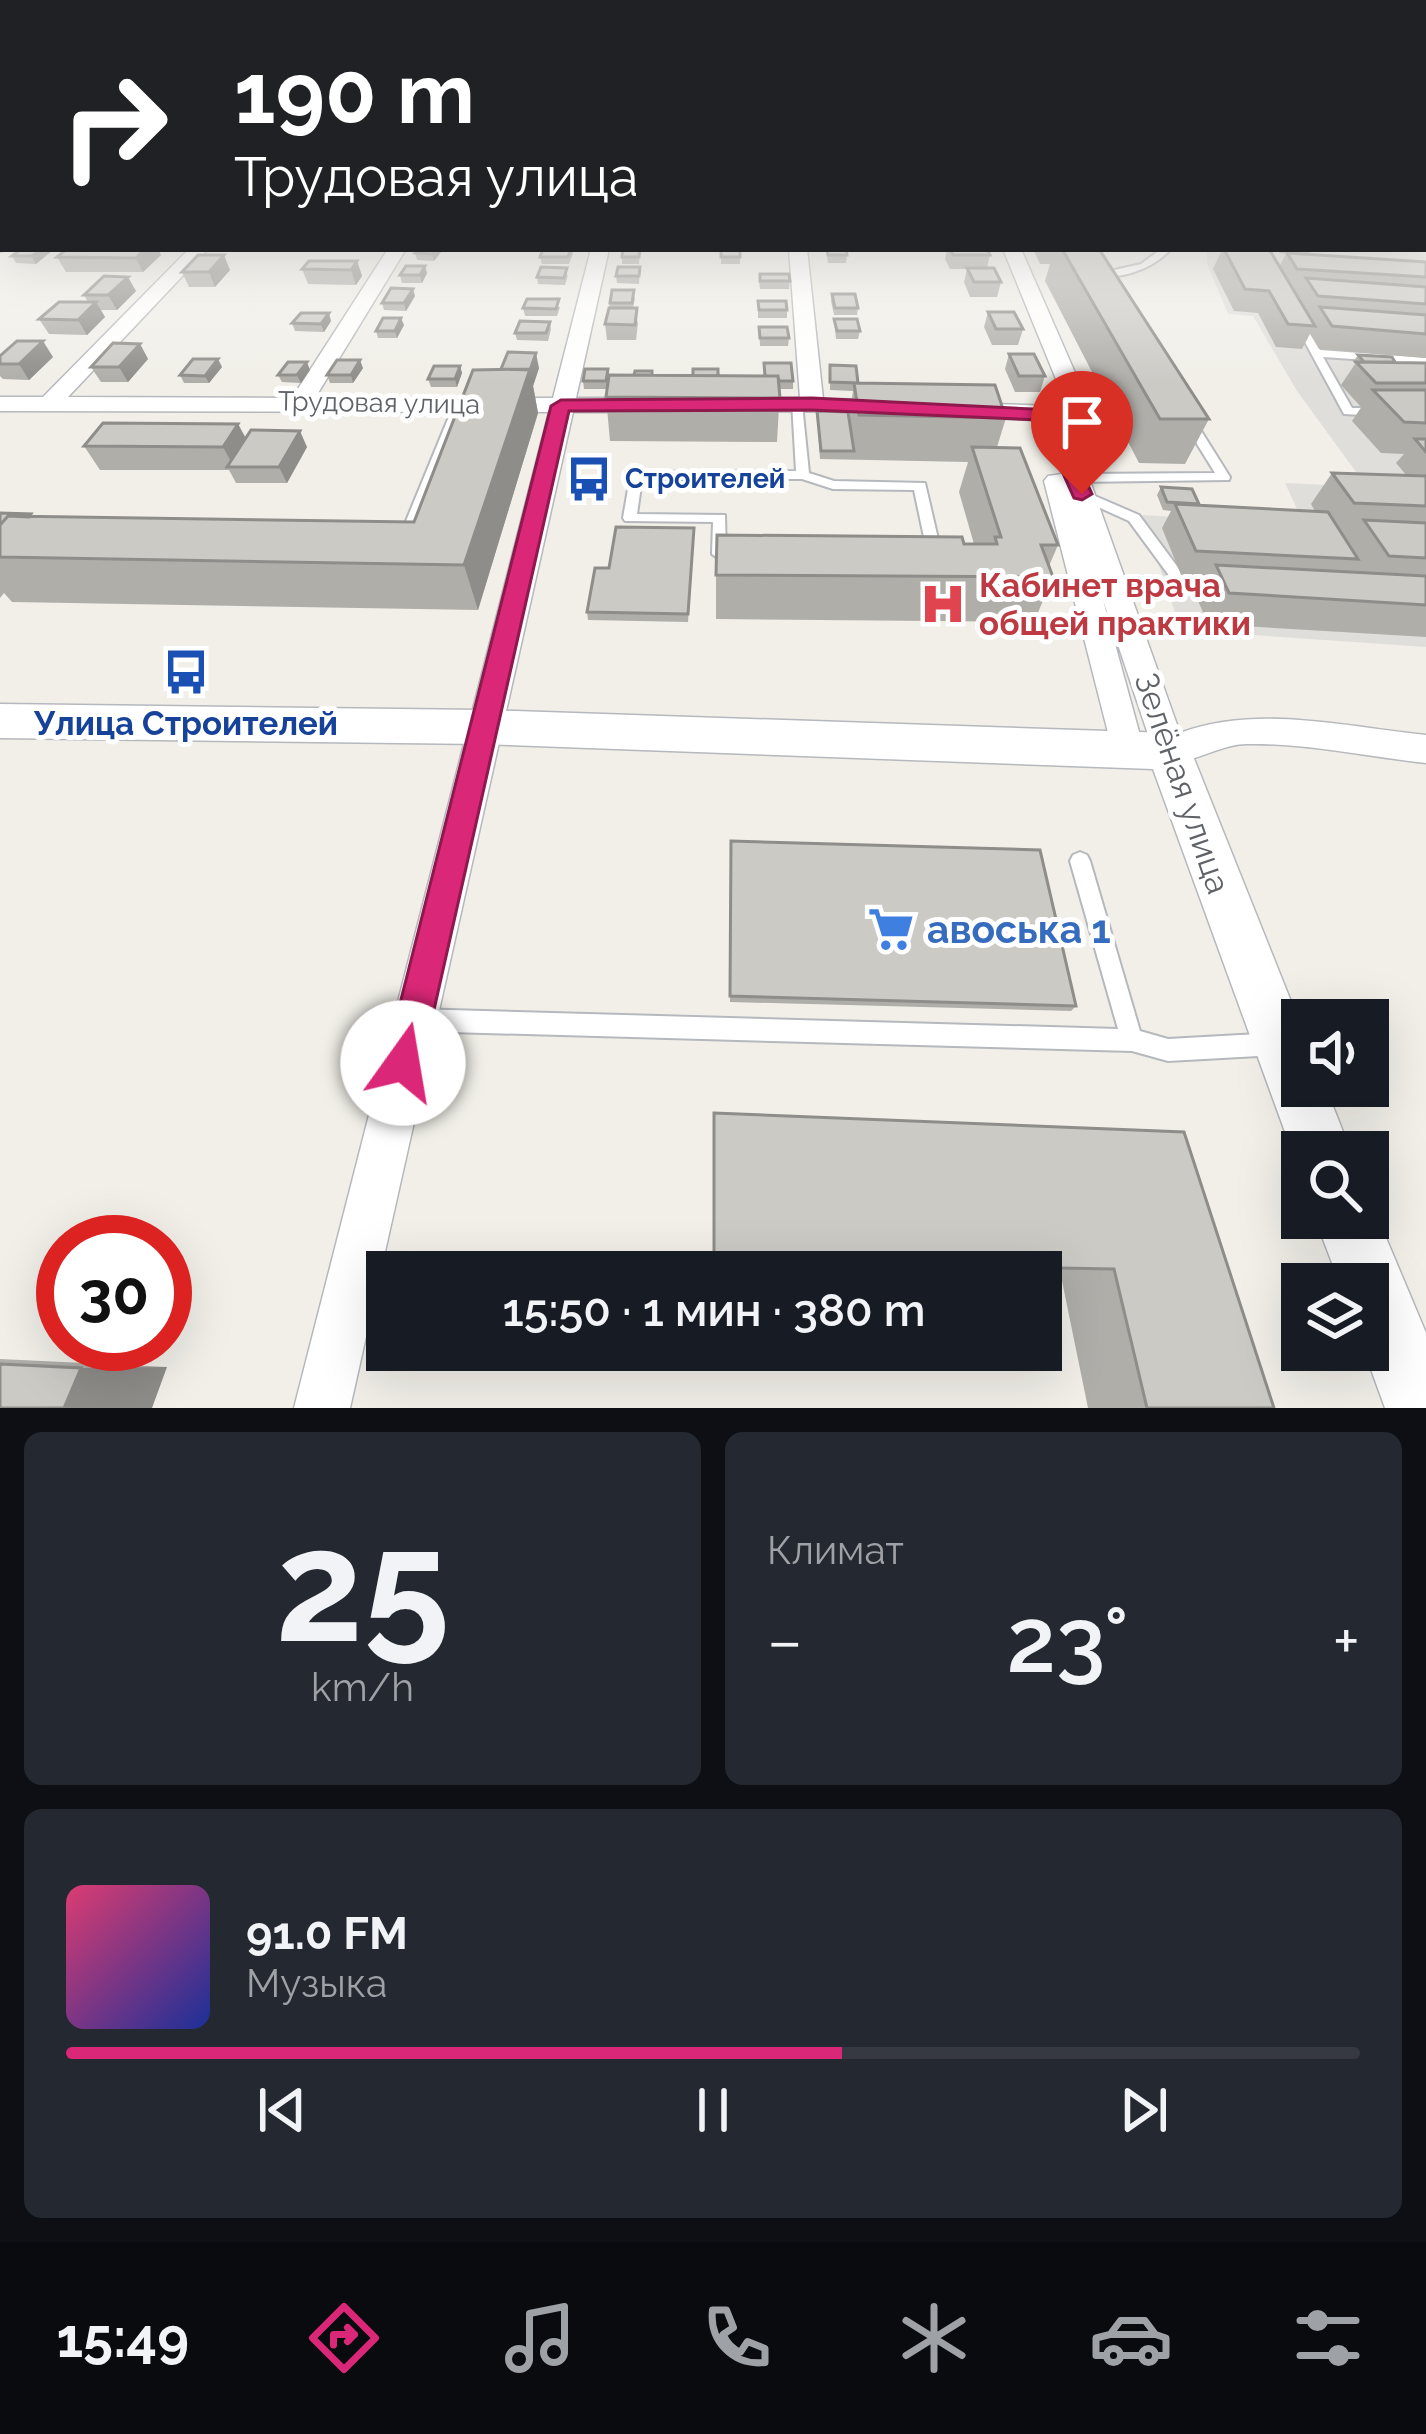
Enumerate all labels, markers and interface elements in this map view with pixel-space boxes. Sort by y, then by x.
text: 190 m [234,44,475,143]
icon: right [36,48,192,204]
text: Трудовая улица [234,145,639,209]
pin [1031,371,1133,494]
street label: Трудовая улица [278,385,480,420]
icon: arrive [1049,389,1115,455]
bus stop icon: Строителей [564,454,614,504]
place label: Строителей [625,463,785,494]
place label: Кабинет врача общей практики [979,566,1251,643]
hospital icon: Кабинет врача общей практики [918,579,968,629]
bus stop icon: Улица Строителей [161,647,211,697]
street label: Зелёная улица [1127,668,1239,899]
place label: Улица Строителей [33,704,338,743]
supermarket icon: авоська 1 [866,904,916,954]
place label: авоська 1 [927,906,1111,952]
map controls [1281,999,1389,1371]
button: sound [1281,999,1389,1107]
position arrow [340,1000,466,1126]
button: search [1281,1131,1389,1239]
speed limit sign: 30 [36,1215,192,1371]
button: layers [1281,1263,1389,1371]
text: 15:50 · 1 мин · 380 m [502,1284,926,1337]
text: 25 [275,1494,450,1678]
text: Климат [767,1527,904,1573]
text: 23° [1007,1587,1129,1693]
text: − [767,1602,803,1679]
text: + [1333,1602,1360,1679]
text: km/h [311,1664,414,1710]
text: 91.0 FM [246,1907,408,1960]
text: Музыка [246,1960,387,2006]
icon: previous [249,2077,315,2143]
icon: pause [680,2077,746,2143]
icon: next [1111,2077,1177,2143]
icon: directions [302,2296,386,2380]
icon: music [498,2296,582,2380]
icon: phone [695,2296,779,2380]
icon: climate [892,2296,976,2380]
icon: car [1089,2296,1173,2380]
icon: filters [1286,2296,1370,2380]
text: 15:49 [56,2306,189,2370]

